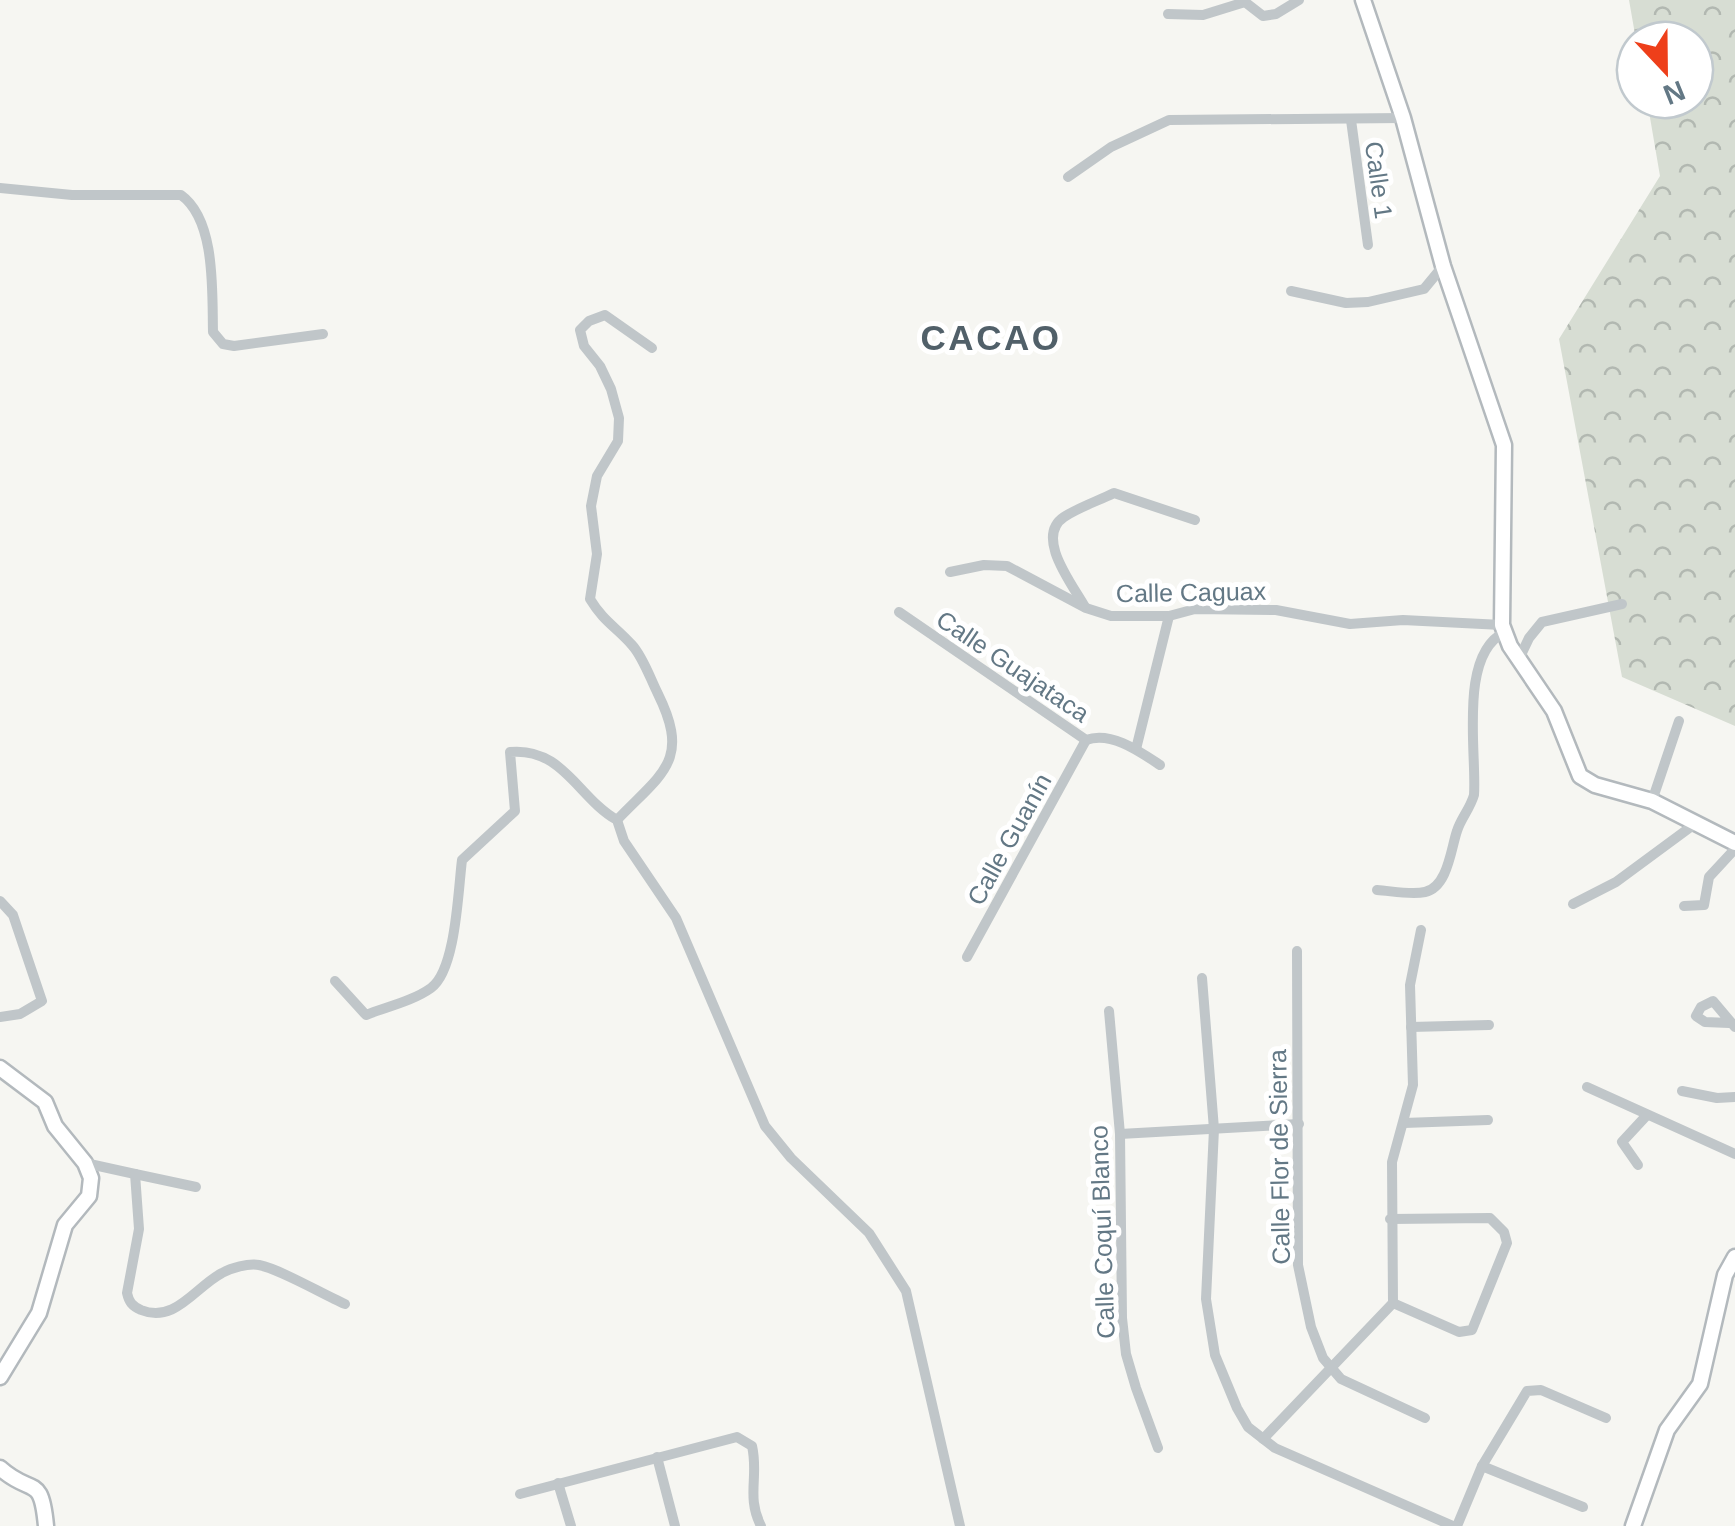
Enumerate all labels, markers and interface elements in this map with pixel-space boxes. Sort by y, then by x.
north arrow [1615,20,1715,120]
text: N [1659,75,1689,111]
street label: Calle 1 [1360,140,1398,220]
district label: CACAO [921,318,1061,357]
street label: Calle Caguax [1116,577,1267,607]
street label: Calle Guajataca [931,605,1095,727]
street label: Calle Guanín [961,768,1057,910]
street label: Calle Flor de Sierra [1263,1049,1295,1265]
street label: Calle Coquí Blanco [1084,1125,1120,1339]

